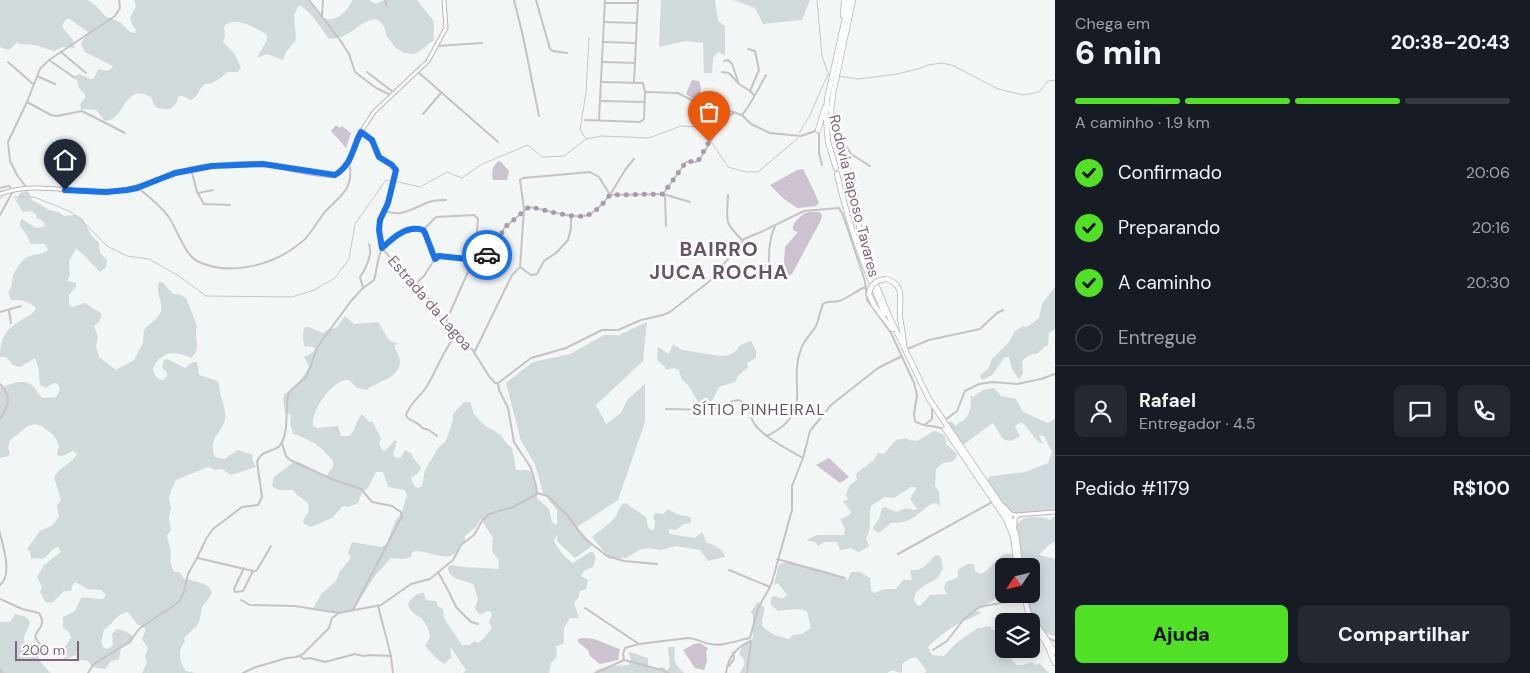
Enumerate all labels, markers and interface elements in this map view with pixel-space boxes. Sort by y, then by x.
text: Chega em [1075,13,1150,34]
text: 20:38–20:43 [1391,30,1510,55]
text: 6 min [1075,32,1162,74]
pin [688,91,730,142]
icon: bag [695,98,723,126]
text: A caminho · 1.9 km [1075,112,1210,133]
street label: Rodovia Raposo Tavares [824,113,884,279]
pin [44,139,86,190]
icon: home [51,146,79,174]
icon: check [1075,159,1103,187]
text: Confirmado [1118,160,1222,185]
text: 20:06 [1466,162,1510,183]
icon: check [1075,214,1103,242]
text: Preparando [1118,215,1220,240]
text: 20:16 [1472,217,1510,238]
courier [462,230,512,280]
district label: BAIRRO JUCA ROCHA [649,236,789,285]
icon: car [473,241,501,269]
street label: Estrada da Lagoa [383,251,477,355]
icon: check [1075,269,1103,297]
text: A caminho [1118,270,1211,295]
text: 20:30 [1466,272,1510,293]
text: Entregue [1118,325,1197,350]
button: person [1075,385,1127,437]
button: chat [1394,385,1446,437]
button: phone [1458,385,1510,437]
text: Rafael [1139,388,1196,413]
district label: SÍTIO PINHEIRAL [692,399,826,420]
text: Entregador · 4.5 [1139,413,1256,434]
text: Pedido #1179 [1075,476,1190,501]
text: R$100 [1453,476,1510,501]
north arrow [995,558,1040,602]
map controls [995,558,1040,658]
button: Ajuda [1075,605,1288,663]
button: Compartilhar [1298,605,1510,663]
button: layers [995,613,1040,658]
scale bar [15,638,79,661]
text: 200 m [22,641,65,659]

